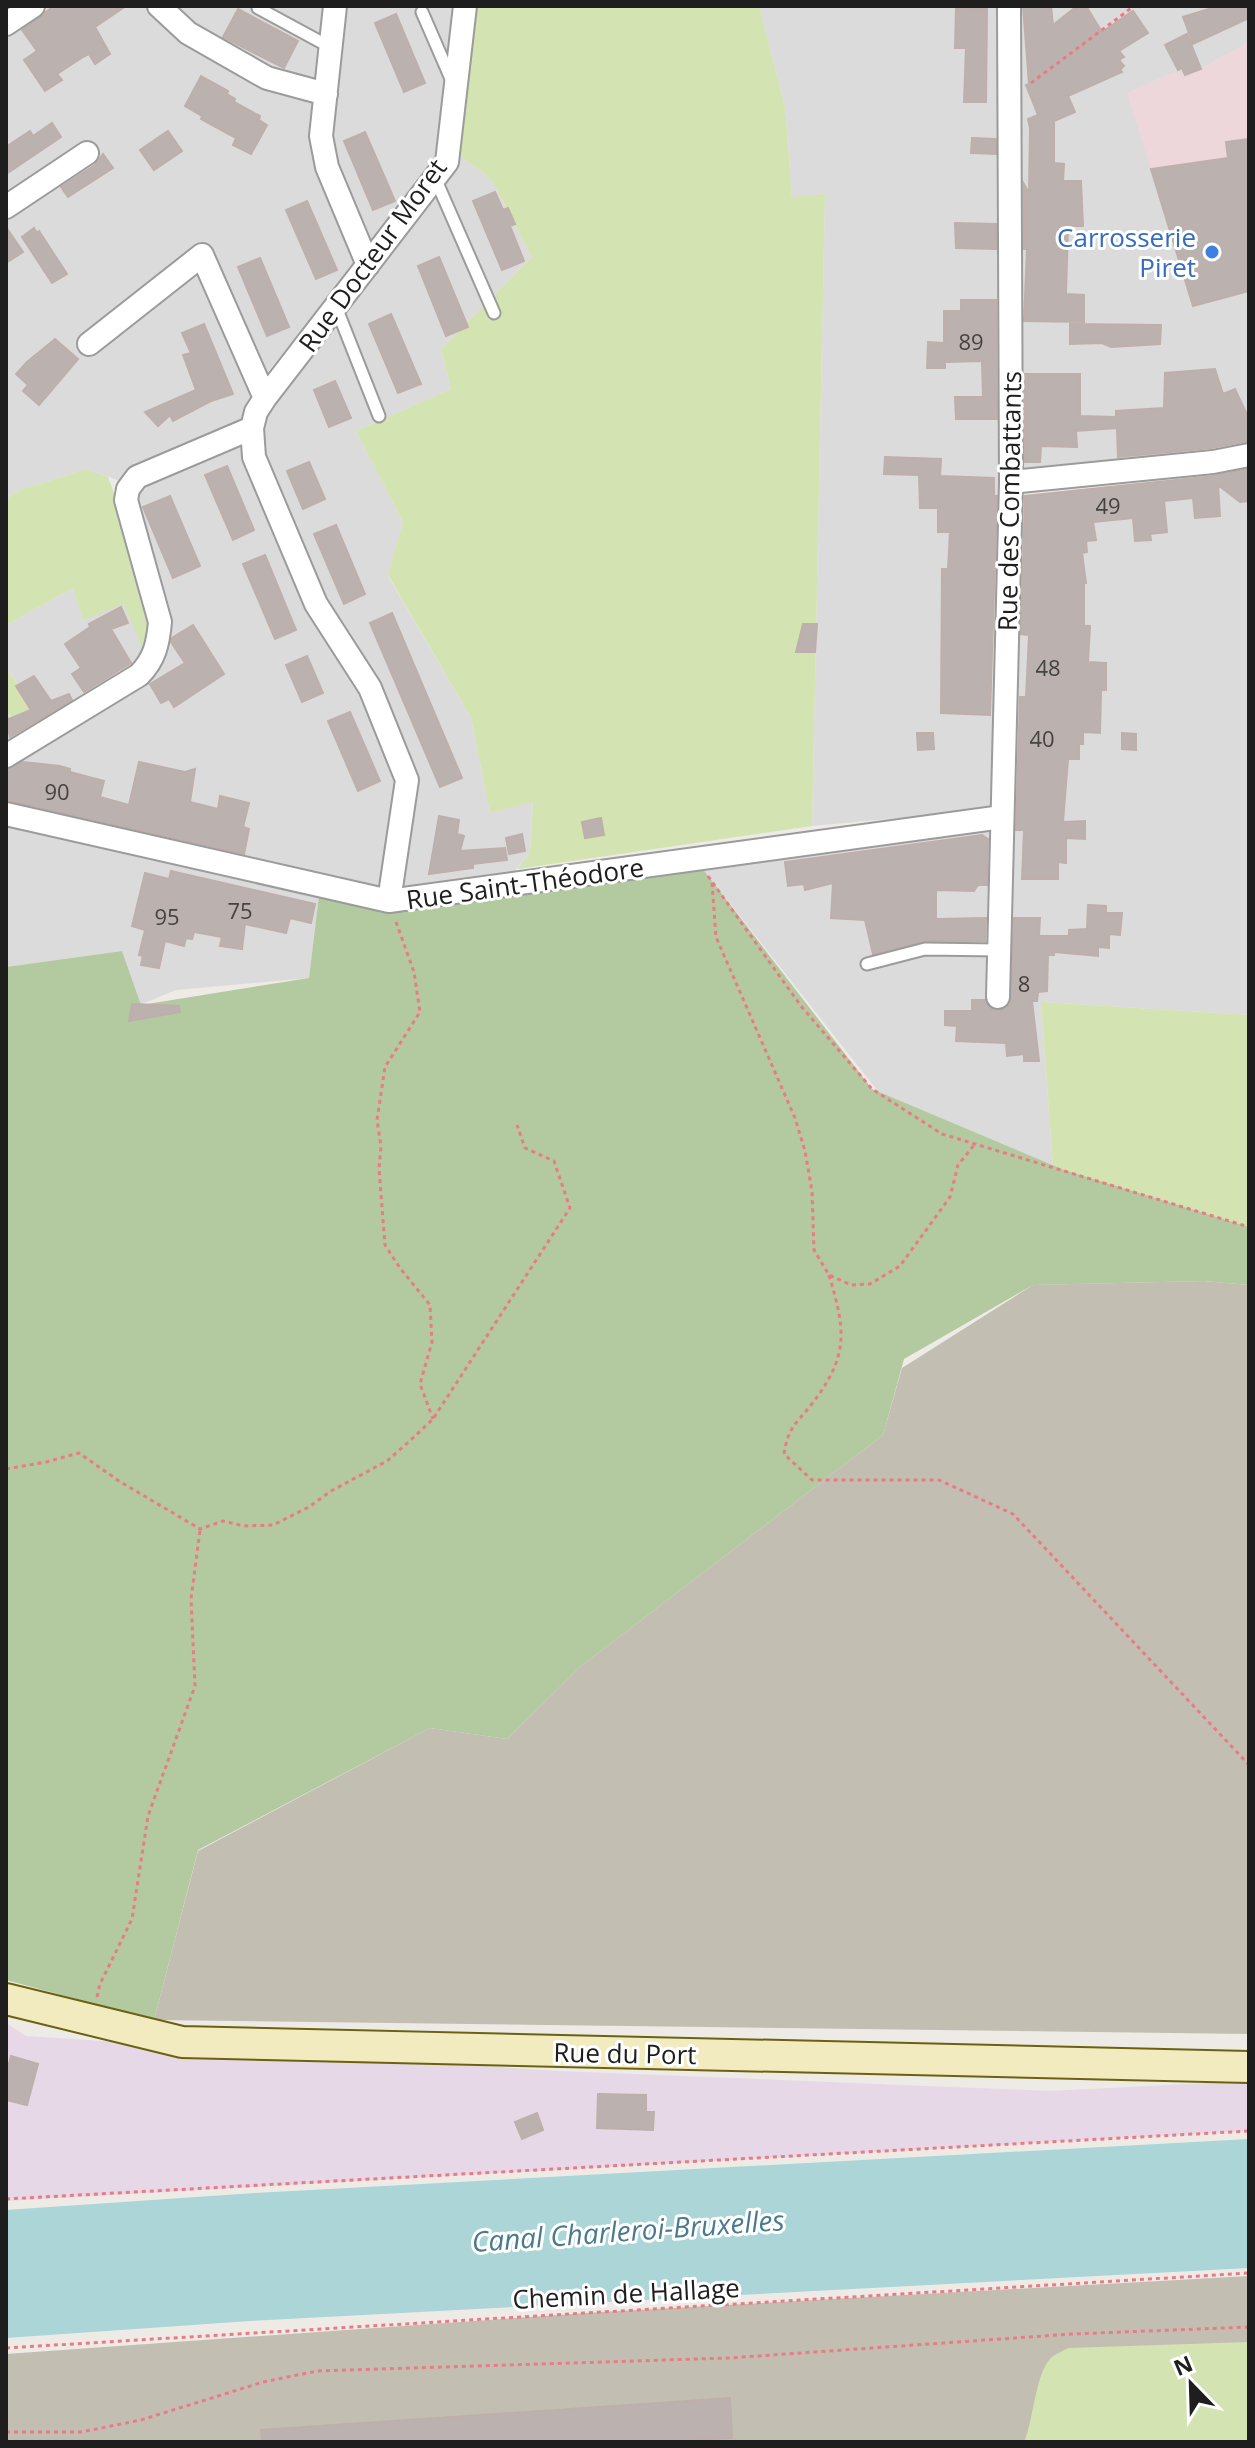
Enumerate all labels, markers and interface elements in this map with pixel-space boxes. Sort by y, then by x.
street label: Rue Docteur Moret [290,151,454,359]
place label: Carrosserie Piret [1057,219,1196,285]
marker: Carrosserie Piret [1203,243,1221,261]
house number: 89 [958,326,984,356]
street label: Rue des Combattants [989,371,1029,631]
house number: 49 [1095,490,1121,520]
house number: 48 [1035,652,1061,682]
house number: 40 [1029,723,1055,753]
house number: 90 [44,776,70,806]
street label: Rue Saint-Théodore [404,849,646,917]
house number: 75 [227,895,253,925]
house number: 95 [154,901,180,931]
house number: 8 [1018,968,1030,998]
street label: Rue du Port [553,2034,697,2072]
water label: Canal Charleroi-Bruxelles [470,2200,786,2260]
street label: Chemin de Hallage [511,2269,741,2317]
north arrow [1151,2344,1231,2424]
text: N [1169,2347,1197,2382]

